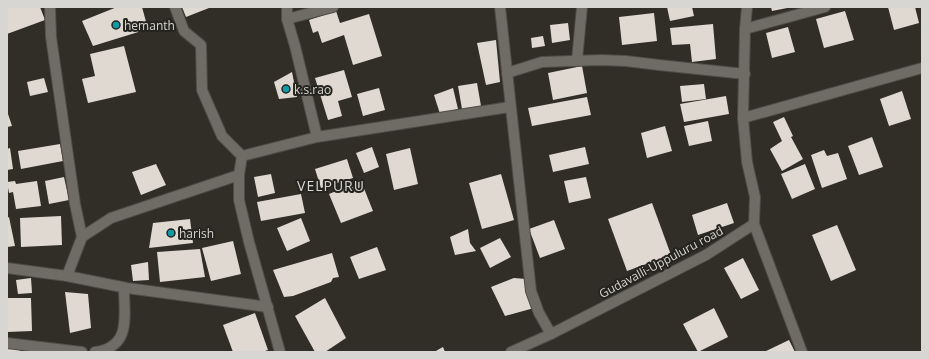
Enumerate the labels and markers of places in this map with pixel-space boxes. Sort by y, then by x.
place label: hemanth [124,17,175,34]
marker: hemanth [111,20,121,30]
place label: k.s.rao [294,81,331,98]
marker: k.s.rao [281,84,291,94]
place label: harish [179,225,214,242]
marker: harish [166,228,176,238]

